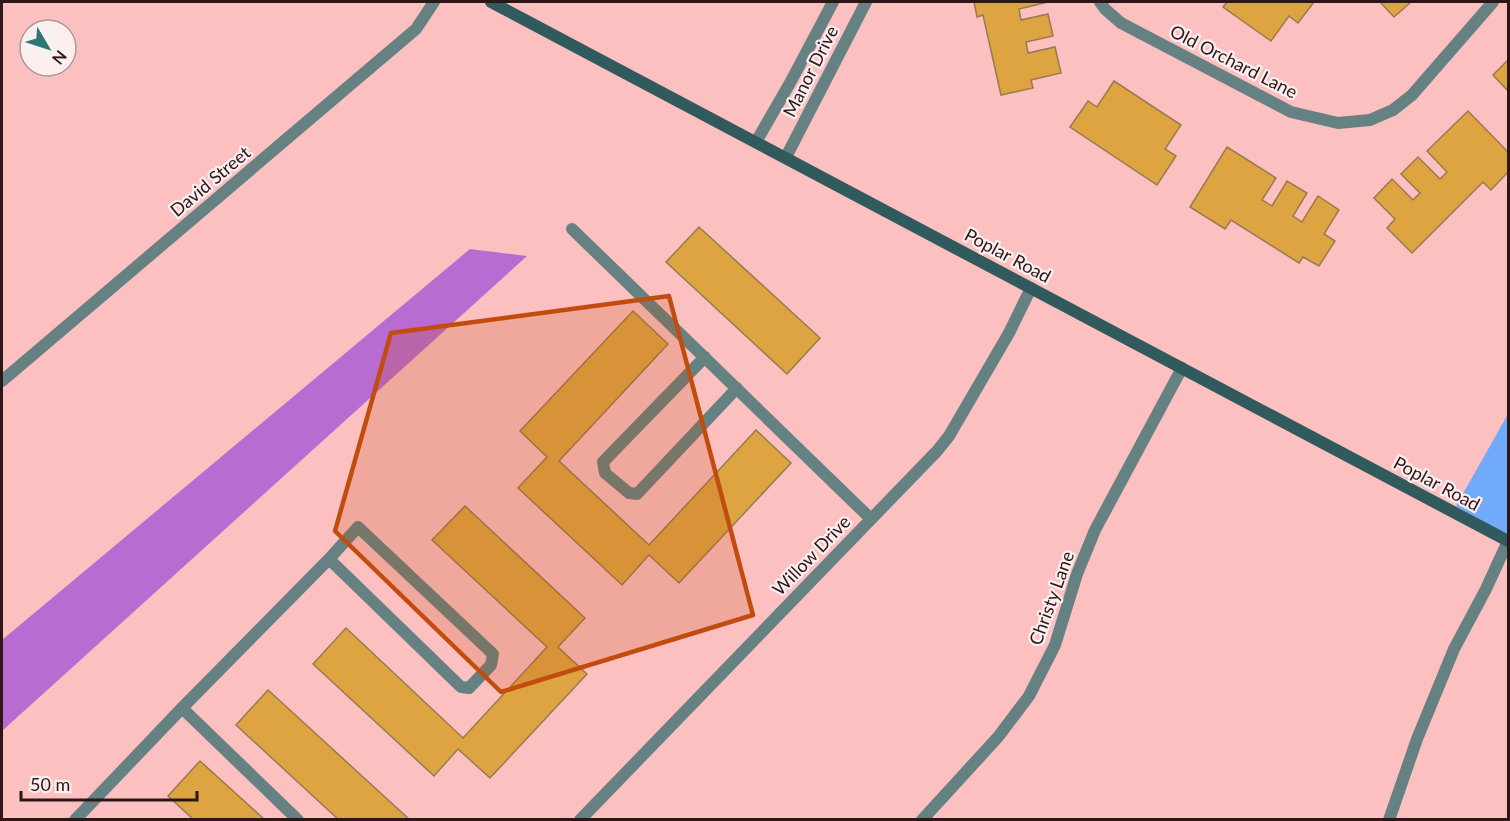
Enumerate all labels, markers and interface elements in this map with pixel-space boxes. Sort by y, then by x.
north arrow [18,18,78,78]
street label: Old Orchard Lane [1167,19,1301,103]
street label: Manor Drive [778,22,842,120]
text: N [49,47,71,69]
street label: David Street [165,141,255,221]
street label: Poplar Road [961,223,1055,287]
street label: Poplar Road [1390,451,1484,515]
street label: Willow Drive [767,510,855,600]
street label: Christy Lane [1024,548,1078,648]
scale bar [21,764,196,802]
text: 50 m [30,773,70,795]

